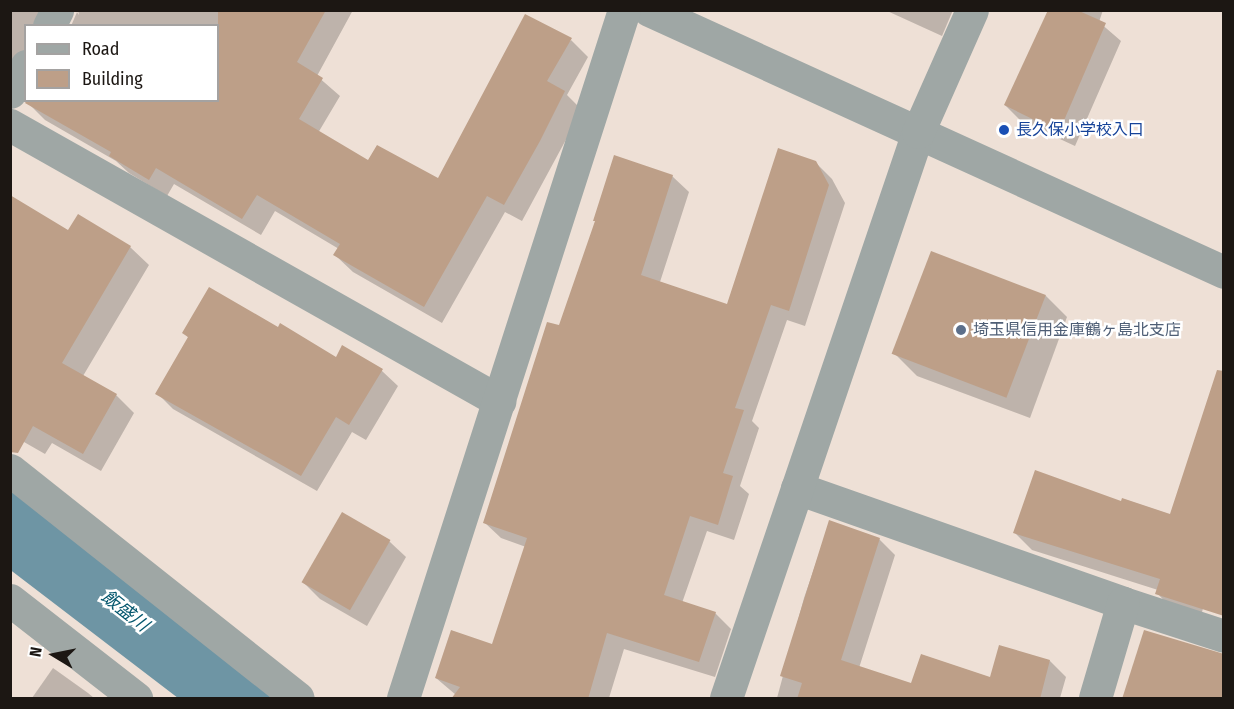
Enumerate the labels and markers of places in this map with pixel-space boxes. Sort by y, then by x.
place label: 長久保小学校入口 [1016,120,1144,140]
marker: 長久保小学校入口 [997,123,1011,137]
place label: 埼玉県信用金庫鶴ヶ島北支店 [973,320,1181,340]
marker: 埼玉県信用金庫鶴ヶ島北支店 [954,323,968,337]

